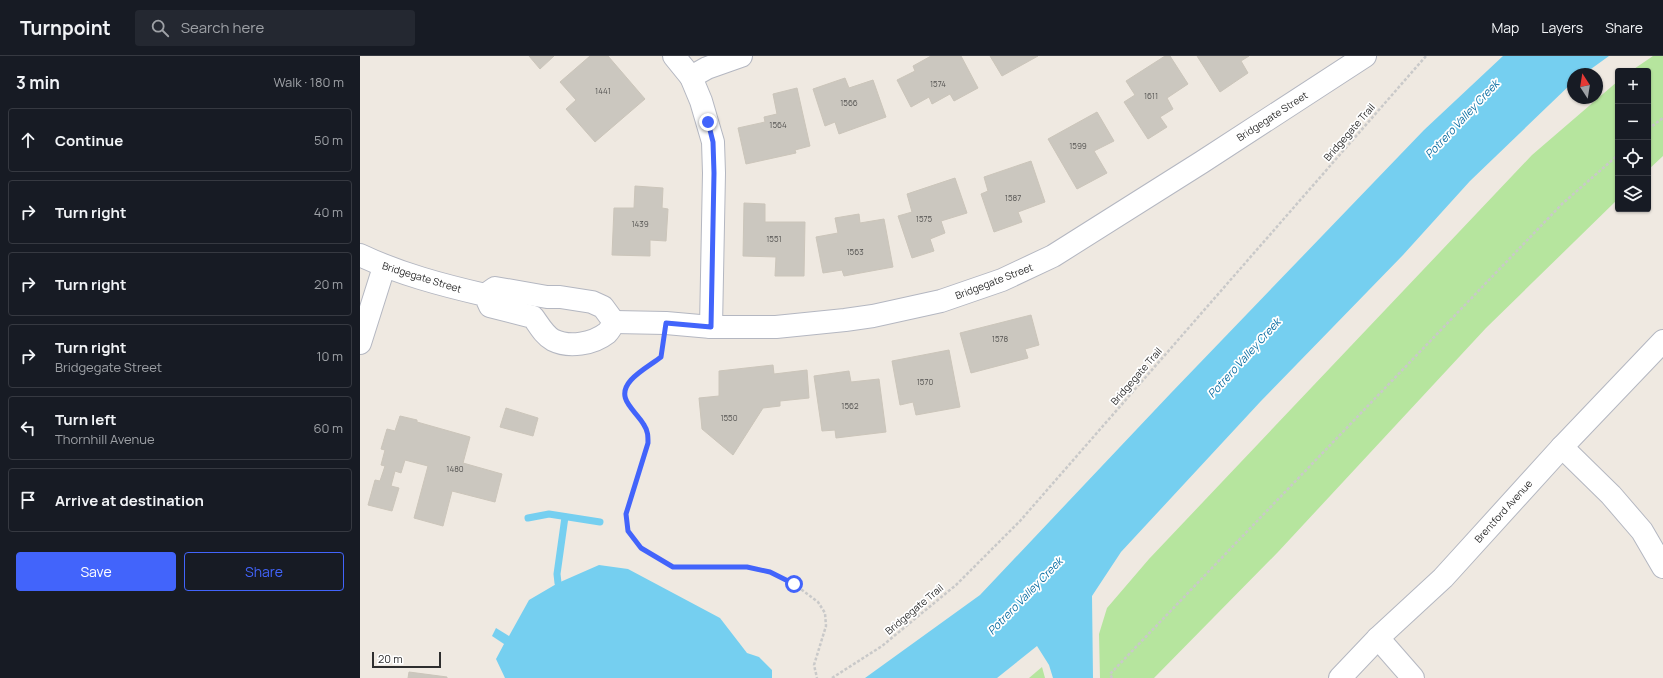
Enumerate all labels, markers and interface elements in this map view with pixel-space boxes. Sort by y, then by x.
search box [135,10,415,46]
text: Turnpoint [20,15,111,41]
icon: search [149,17,171,39]
text: Search here [181,17,264,38]
text: Map [1491,18,1519,37]
text: Layers [1541,18,1583,37]
text: Share [1605,18,1643,37]
north arrow [1567,68,1603,104]
map controls [1615,68,1651,212]
button: + [1615,68,1651,104]
text: 3 min [16,71,60,94]
text: Walk · 180 m [273,73,344,91]
water label: Potrero Valley Creek [1421,75,1503,161]
house number: 1574 [930,78,946,89]
house number: 1441 [595,85,611,96]
street label: Bridgegate Street [1234,88,1310,144]
house number: 1611 [1144,90,1158,101]
house number: 1566 [840,97,858,108]
street label: Bridgegate Trail [1320,100,1378,164]
button: − [1615,104,1651,140]
route end [699,113,717,131]
house number: 1564 [769,119,787,130]
icon: ahead [17,129,39,151]
text: Continue [55,130,123,151]
text: 50 m [314,131,343,149]
house number: 1599 [1069,140,1087,151]
button: locate [1615,140,1651,176]
button: layers [1615,176,1651,212]
house number: 1587 [1005,192,1021,203]
icon: right [17,201,39,223]
text: Turn right [55,202,126,223]
text: 40 m [314,203,343,221]
house number: 1575 [916,213,933,224]
house number: 1439 [631,218,649,229]
house number: 1551 [766,233,782,244]
house number: 1563 [846,246,864,257]
street label: Bridgegate Street [381,258,463,296]
street label: Bridgegate Street [953,260,1035,302]
icon: right [17,273,39,295]
text: Turn right [55,274,126,295]
text: 20 m [314,275,343,293]
water label: Potrero Valley Creek [1204,314,1284,401]
house number: 1578 [992,333,1009,344]
text: Turn right [55,337,126,358]
street label: Bridgegate Trail [1107,344,1165,408]
icon: right [17,345,39,367]
text: 10 m [316,347,343,365]
text: Bridgegate Street [55,358,162,376]
house number: 1570 [917,376,933,387]
house number: 1562 [841,400,859,411]
text: Turn left [55,409,117,430]
house number: 1550 [720,412,738,423]
icon: left [17,417,39,439]
text: 60 m [313,419,343,437]
text: Thornhill Avenue [55,430,155,448]
house number: 1480 [446,463,464,474]
street label: Brentford Avenue [1471,476,1535,545]
icon: arrive [17,489,39,511]
text: Arrive at destination [55,490,204,511]
button: Save [16,552,176,591]
button: Share [184,552,344,591]
water label: Potrero Valley Creek [984,553,1067,638]
route start [785,575,803,593]
street label: Bridgegate Trail [882,581,946,637]
scale bar [372,650,441,669]
text: 20 m [378,651,403,666]

